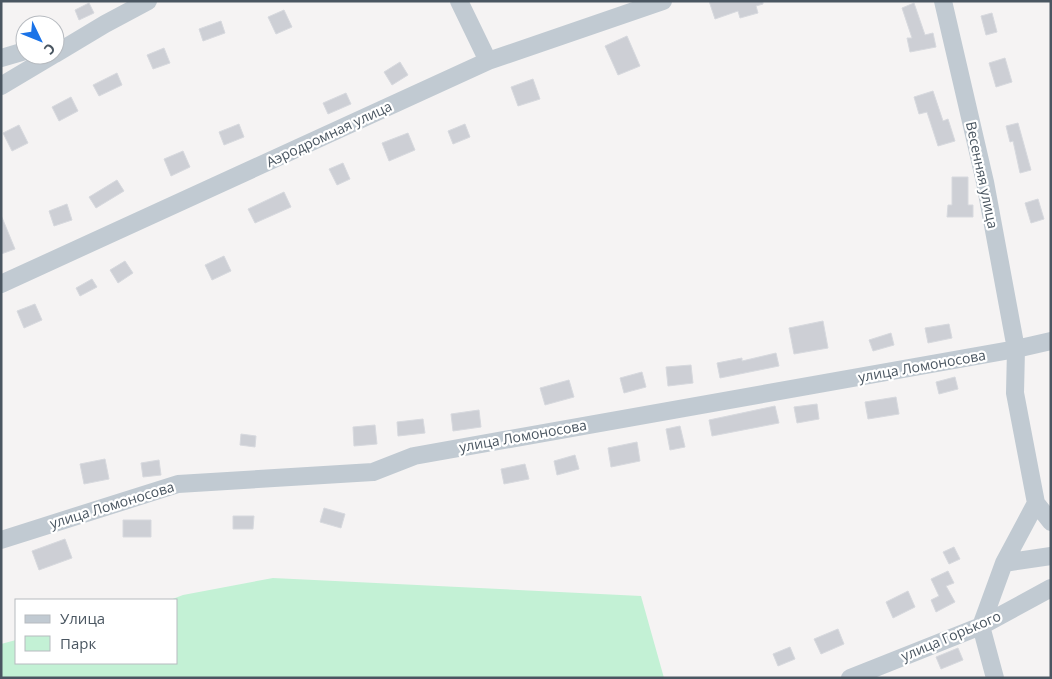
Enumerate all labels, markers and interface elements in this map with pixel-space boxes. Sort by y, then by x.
north arrow [15,15,65,65]
text: С [40,39,60,59]
street label: Аэродромная улица [263,96,395,171]
street label: Весенняя улица [962,120,1003,230]
street label: улица Ломоносова [857,345,987,386]
street label: улица Ломоносова [458,415,588,456]
street label: улица Ломоносова [47,477,176,533]
legend [15,599,178,664]
street label: улица Горького [898,606,1004,665]
text: Улица [60,608,105,628]
text: Парк [60,633,96,653]

